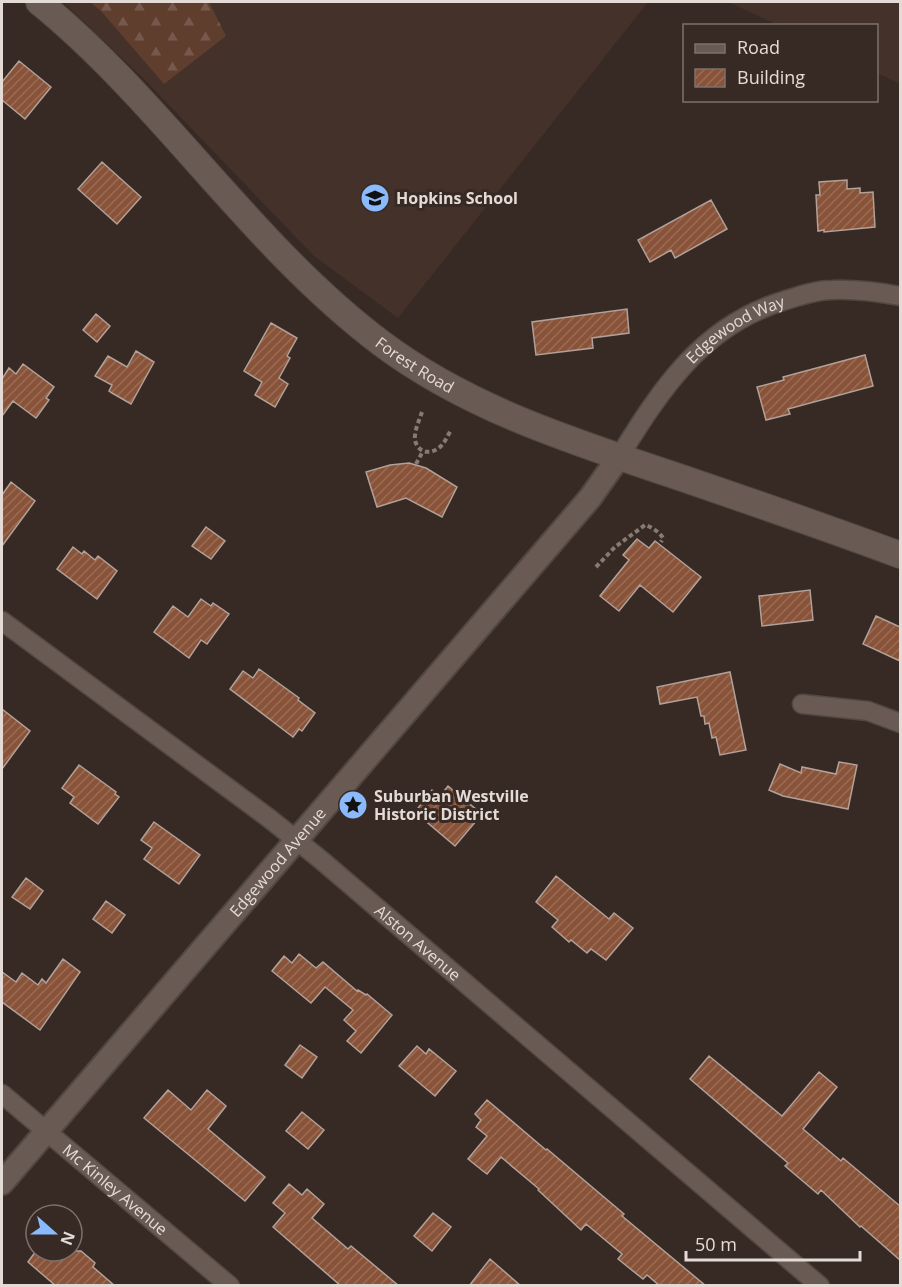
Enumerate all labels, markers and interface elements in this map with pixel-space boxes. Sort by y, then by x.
legend [683,24,878,102]
text: Road [737,35,780,59]
text: Building [737,65,805,89]
school or university icon: Hopkins School [359,182,391,214]
place label: Hopkins School [396,187,518,209]
street label: Edgewood Way [681,290,788,368]
street label: Forest Road [371,332,458,398]
place label: Suburban Westville Historic District [374,785,529,825]
place icon: Suburban Westville Historic District [337,789,369,821]
street label: Edgewood Avenue [224,803,331,921]
street label: Alston Avenue [370,900,466,986]
street label: Mc Kinley Avenue [58,1139,172,1240]
north arrow [24,1203,84,1263]
scale bar [686,1224,860,1262]
text: N [55,1228,81,1248]
text: 50 m [695,1232,737,1256]

